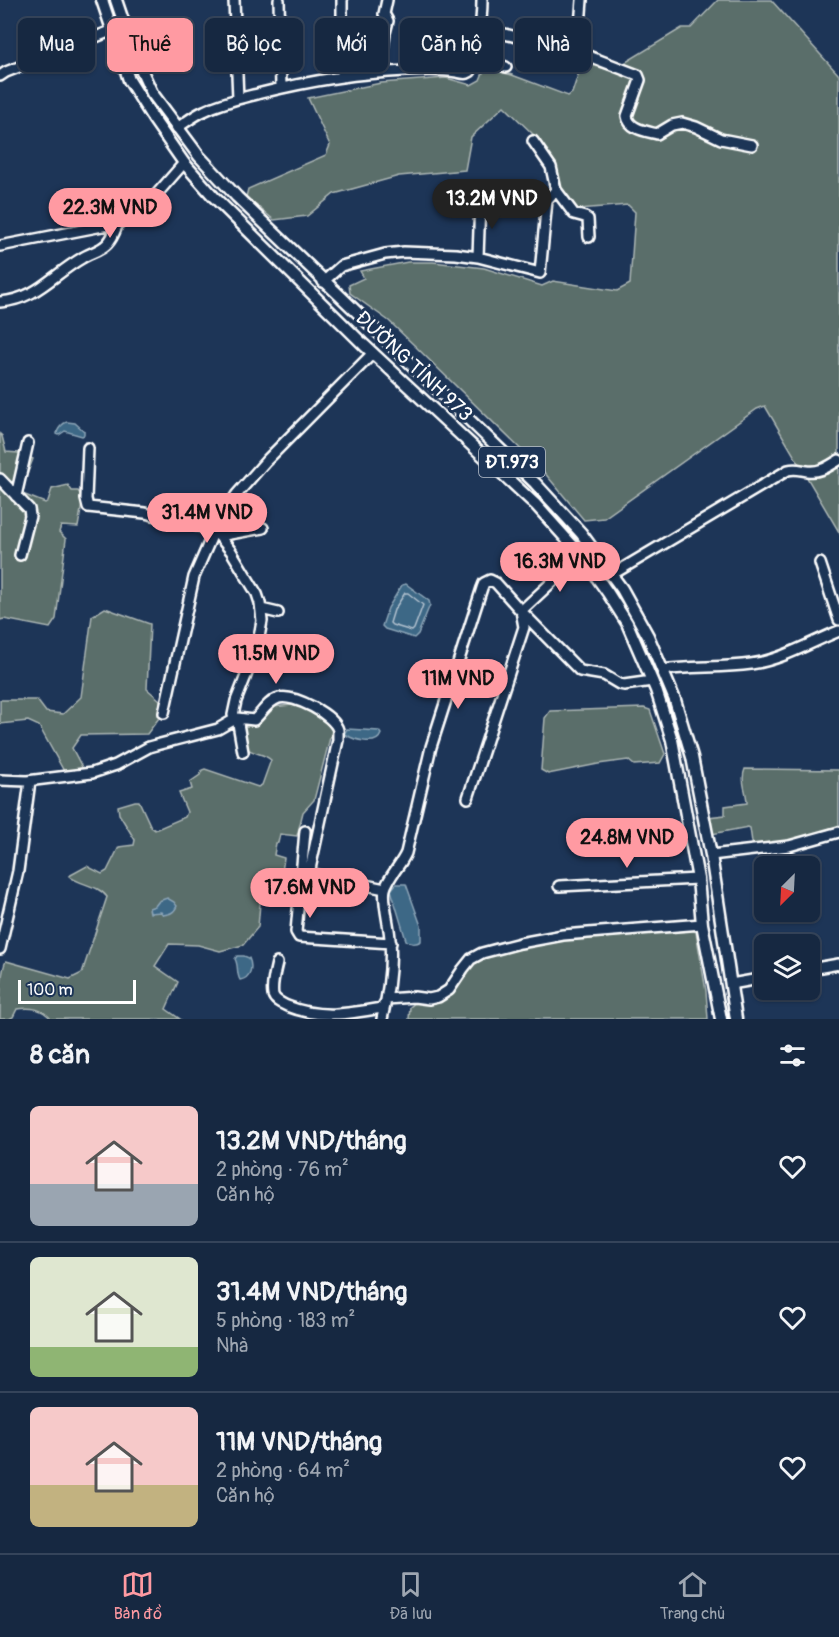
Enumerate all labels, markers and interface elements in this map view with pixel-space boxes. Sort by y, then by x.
chip: Mua [18,18,95,72]
chip: Thuê [107,18,193,72]
chip: Bộ lọc [205,18,303,72]
chip: Mới [315,18,388,72]
chip: Căn hộ [400,18,503,72]
chip: Nhà [515,18,591,72]
pin: 13.2M VND [423,179,561,230]
text: 13.2M VND [446,186,538,211]
pin: 22.3M VND [41,188,179,239]
text: 22.3M VND [63,195,157,220]
street label: ĐƯỜNG TỈNH 973 [350,305,478,427]
road number: ĐT.973 [479,447,545,477]
pin: 31.4M VND [138,493,276,544]
text: 31.4M VND [161,500,253,525]
pin: 16.3M VND [491,542,629,593]
text: 16.3M VND [514,549,606,574]
pin: 11.5M VND [207,634,345,685]
text: 11.5M VND [232,641,320,666]
pin: 11M VND [403,659,513,710]
text: 11M VND [422,666,494,691]
pin: 24.8M VND [558,818,696,869]
text: 24.8M VND [580,825,674,850]
north arrow [754,856,820,922]
map controls [754,856,820,1000]
pin: 17.6M VND [241,868,379,919]
text: 17.6M VND [264,875,356,900]
button: layers [754,934,820,1000]
scale bar [18,977,136,1004]
text: 100 m [27,980,73,1000]
text: 8 căn [30,1039,90,1071]
icon: filters [776,1039,809,1072]
text: 13.2M VND/tháng [216,1125,407,1157]
icon: home [78,1130,150,1202]
icon: heart [776,1150,809,1183]
text: 2 phòng · 76 m² [216,1157,349,1182]
text: Căn hộ [216,1182,275,1207]
text: 31.4M VND/tháng [216,1276,407,1308]
icon: home [78,1281,150,1353]
icon: heart [776,1301,809,1334]
text: 5 phòng · 183 m² [216,1308,355,1333]
text: Nhà [216,1333,248,1358]
text: 11M VND/tháng [216,1426,382,1458]
icon: home [78,1431,150,1503]
icon: heart [776,1451,809,1484]
text: 2 phòng · 64 m² [216,1458,350,1483]
text: Căn hộ [216,1483,275,1508]
tab: Bản đồ [114,1568,162,1624]
tab: Đã lưu [390,1568,432,1624]
tab: Trang chủ [660,1568,725,1624]

